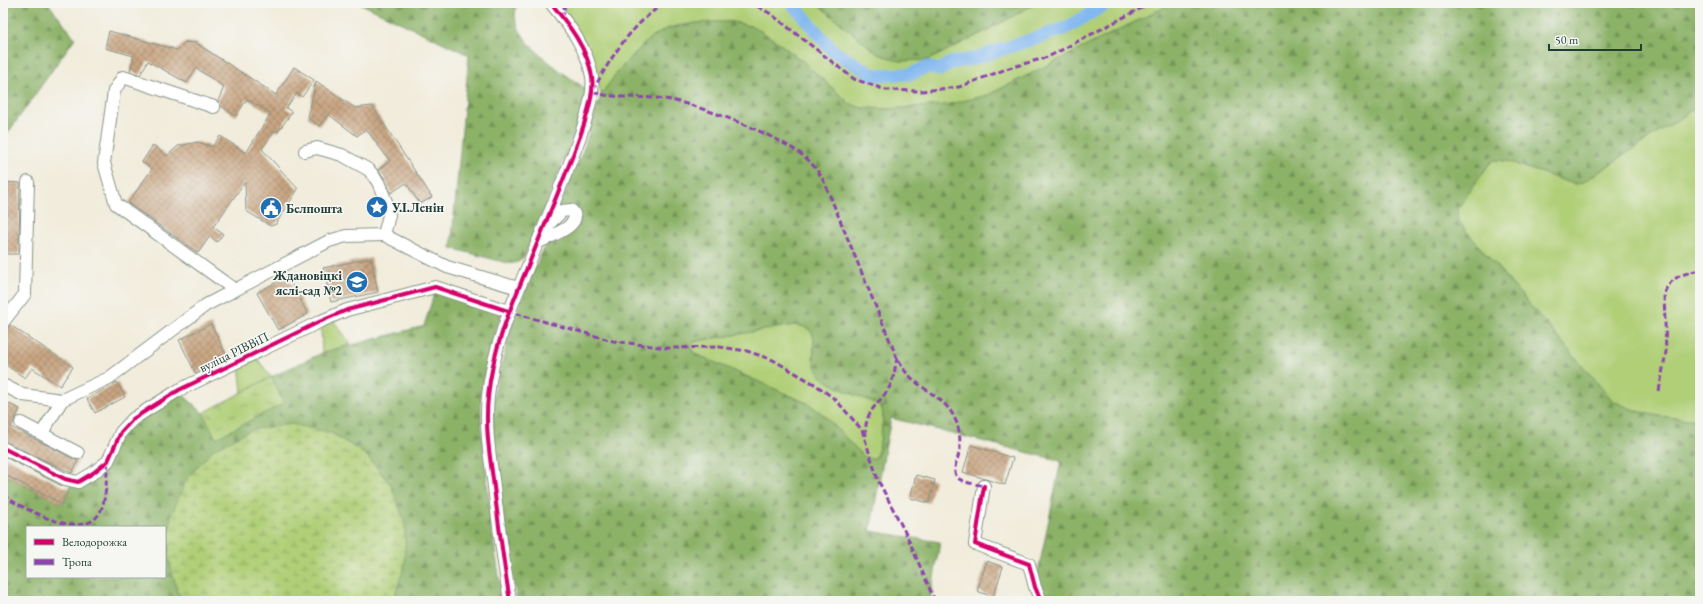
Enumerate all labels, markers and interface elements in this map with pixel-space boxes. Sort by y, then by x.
scale bar [1549,26,1641,52]
text: 50 m [1555,32,1579,48]
place icon: У.І.Ленін [364,194,390,220]
public building icon: Белпошта [258,195,284,221]
place label: У.І.Ленін [391,199,444,216]
place label: Белпошта [286,200,343,217]
place label: Ждановіцкі яслі-сад №2 [272,267,342,299]
school or university icon: Ждановіцкі яслі-сад №2 [344,269,370,295]
street label: вуліца РІВВіП [196,328,272,376]
legend [26,526,166,578]
text: Велодорожка [62,534,127,550]
text: Тропа [62,554,92,570]

